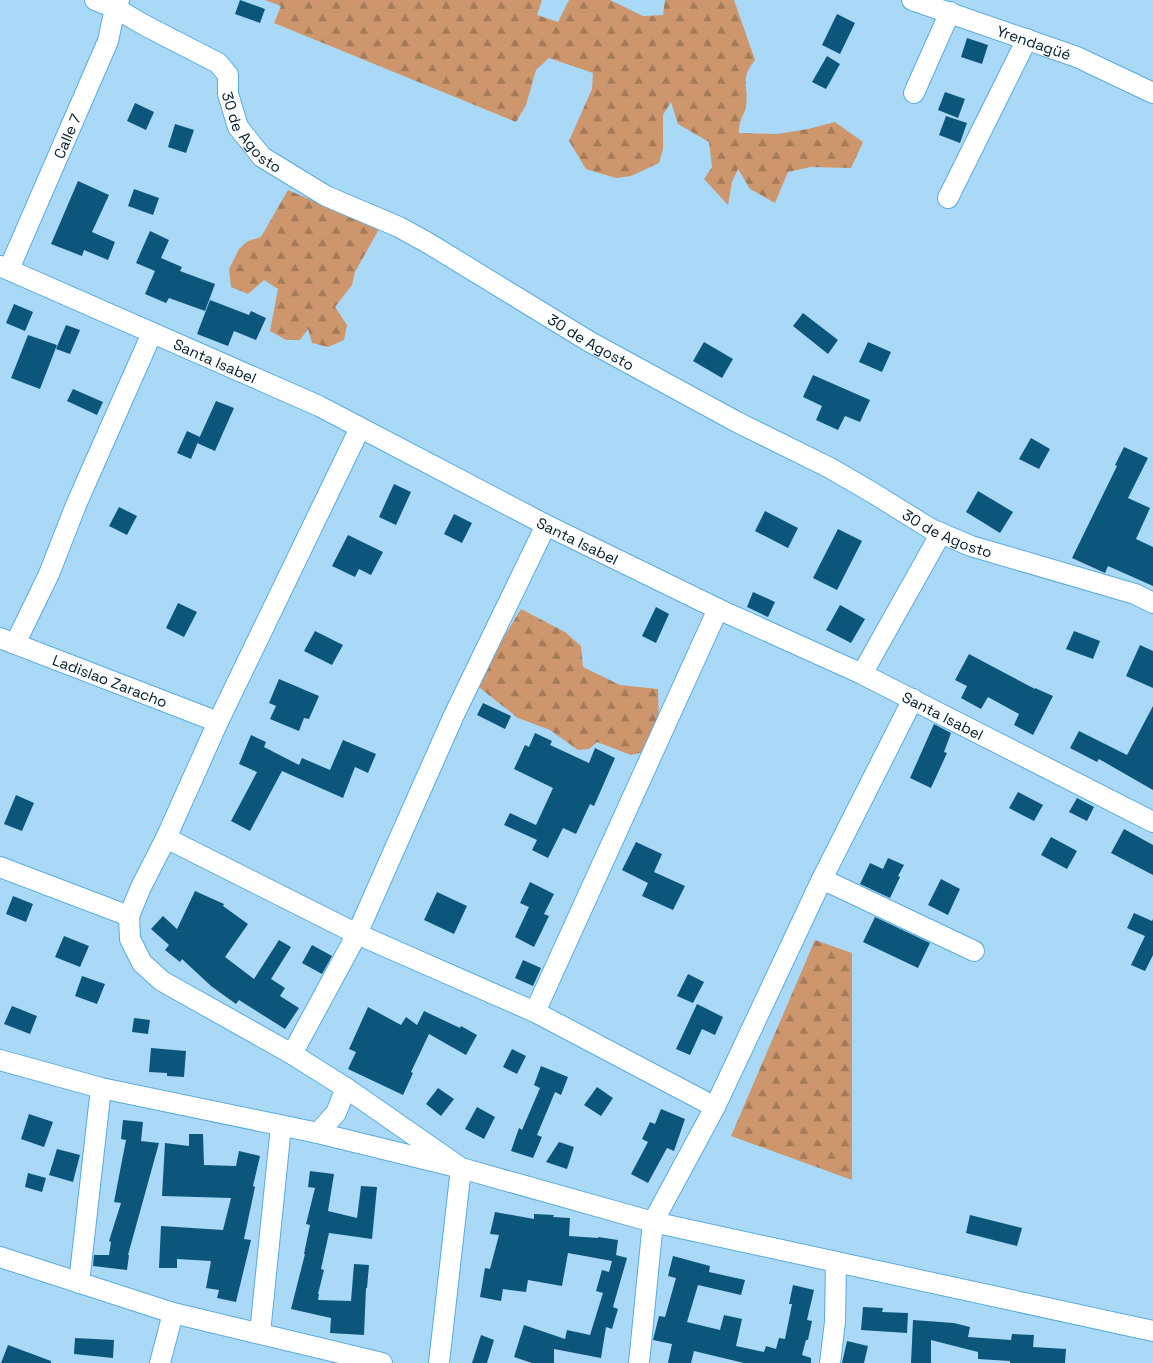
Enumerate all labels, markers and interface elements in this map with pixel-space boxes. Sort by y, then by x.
street label: Yrendagüé [994,21,1074,64]
street label: 30 de Agosto [218,89,285,176]
street label: Calle 7 [49,111,85,161]
street label: 30 de Agosto [545,309,638,374]
street label: Santa Isabel [171,334,260,387]
street label: 30 de Agosto [899,504,995,561]
street label: Santa Isabel [534,512,622,568]
street label: Ladislao Zaracho [50,650,170,711]
street label: Santa Isabel [899,687,987,744]

